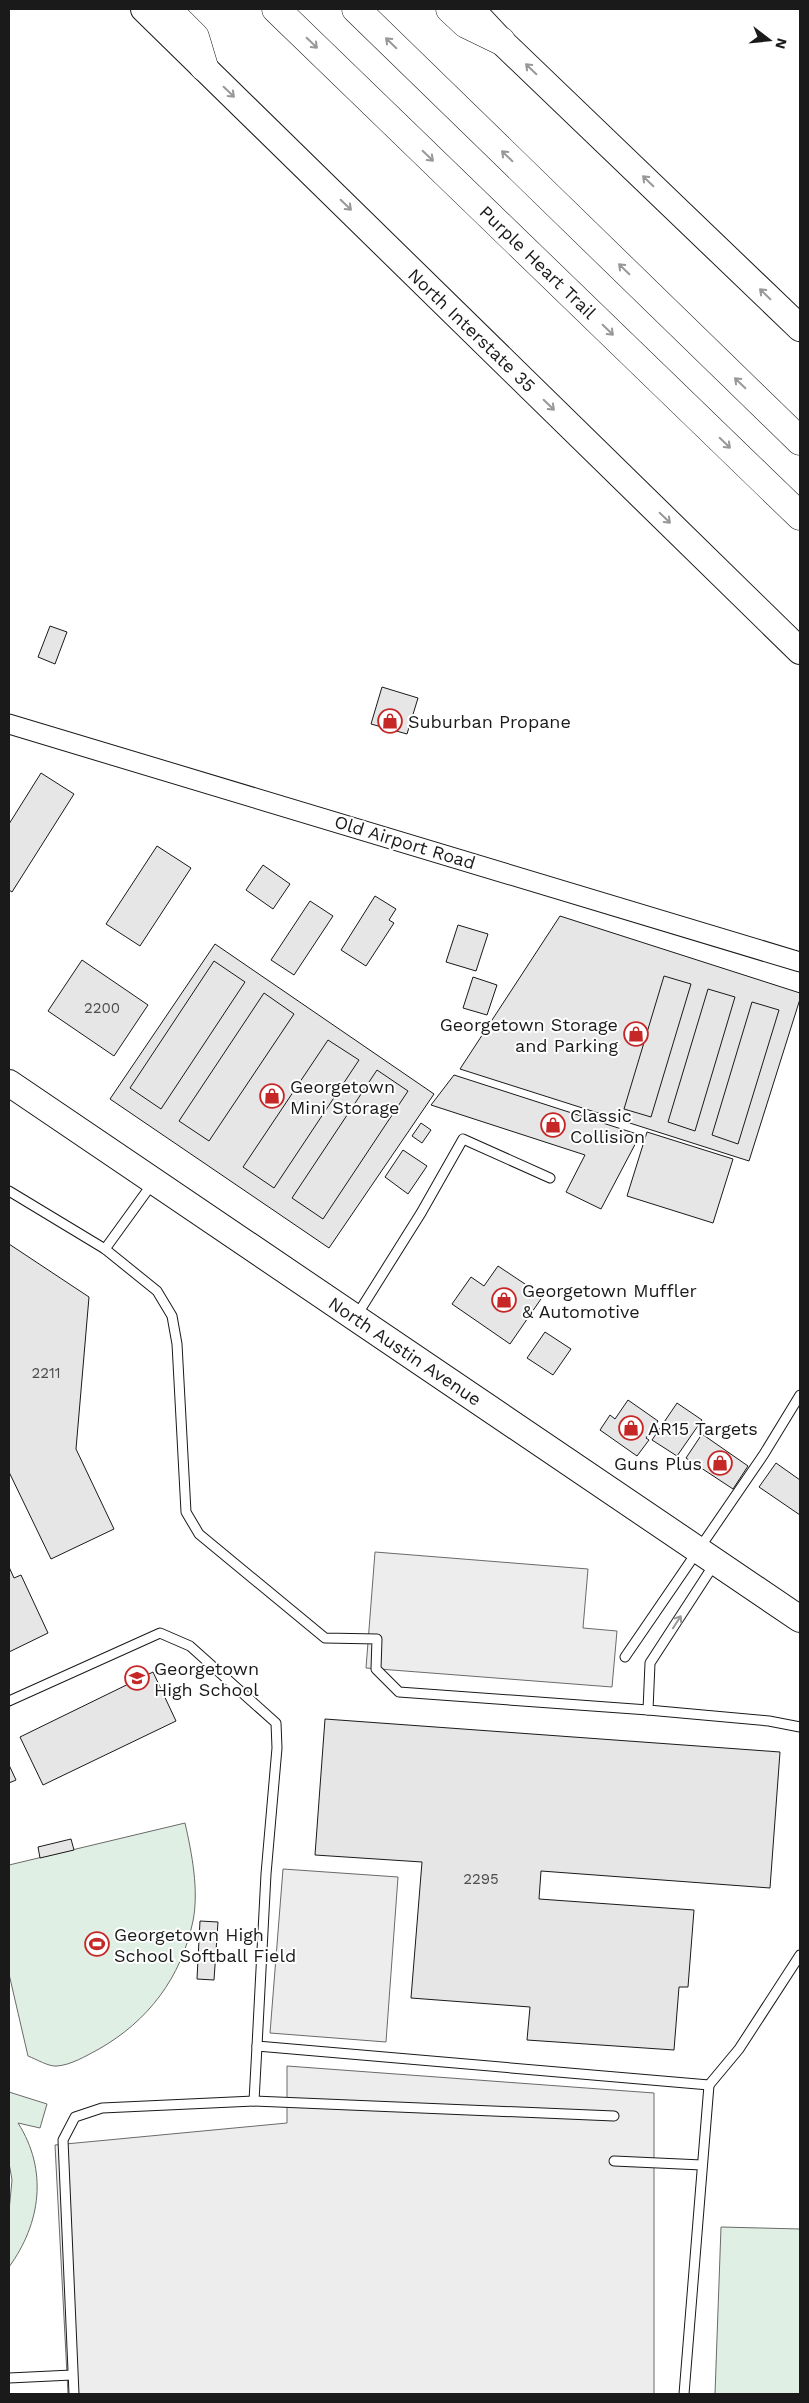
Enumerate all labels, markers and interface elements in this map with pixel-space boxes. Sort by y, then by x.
north arrow [744,15,794,65]
text: N [772,36,791,51]
one-way arrow [305,37,318,49]
one-way arrow [385,37,397,49]
one-way arrow [524,63,537,75]
one-way arrow [223,85,235,97]
one-way arrow [422,150,435,162]
one-way arrow [501,150,514,162]
one-way arrow [642,175,654,188]
one-way arrow [339,199,352,211]
street label: Purple Heart Trail [475,201,601,323]
one-way arrow [618,263,630,276]
street label: North Interstate 35 [404,264,540,396]
one-way arrow [759,288,771,300]
one-way arrow [602,324,614,336]
one-way arrow [734,377,747,389]
one-way arrow [543,399,555,411]
one-way arrow [718,437,731,449]
one-way arrow [659,512,671,525]
shop icon: Suburban Propane [377,708,403,734]
place label: Suburban Propane [408,711,571,732]
street label: Old Airport Road [332,811,478,873]
house number: 2200 [84,999,120,1017]
place label: Georgetown Storage and Parking [440,1014,618,1056]
shop icon: Georgetown Storage and Parking [623,1021,649,1047]
place label: Georgetown Mini Storage [290,1076,399,1118]
shop icon: Georgetown Mini Storage [259,1083,285,1109]
place label: Classic Collision [570,1105,645,1147]
shop icon: Classic Collision [540,1112,566,1138]
place label: Georgetown Muffler & Automotive [522,1280,697,1322]
shop icon: Georgetown Muffler & Automotive [491,1287,517,1313]
street label: North Austin Avenue [325,1292,485,1410]
house number: 2211 [31,1364,61,1382]
shop icon: AR15 Targets [618,1415,644,1441]
place label: AR15 Targets [648,1418,758,1439]
shop icon: Guns Plus [707,1450,733,1476]
place label: Guns Plus [614,1453,702,1474]
one-way arrow [671,1615,682,1629]
place label: Georgetown High School [154,1658,259,1700]
school or university icon: Georgetown High School [124,1665,150,1691]
house number: 2295 [463,1870,499,1888]
place label: Georgetown High School Softball Field [114,1924,296,1966]
sports icon: Georgetown High School Softball Field [84,1931,110,1957]

